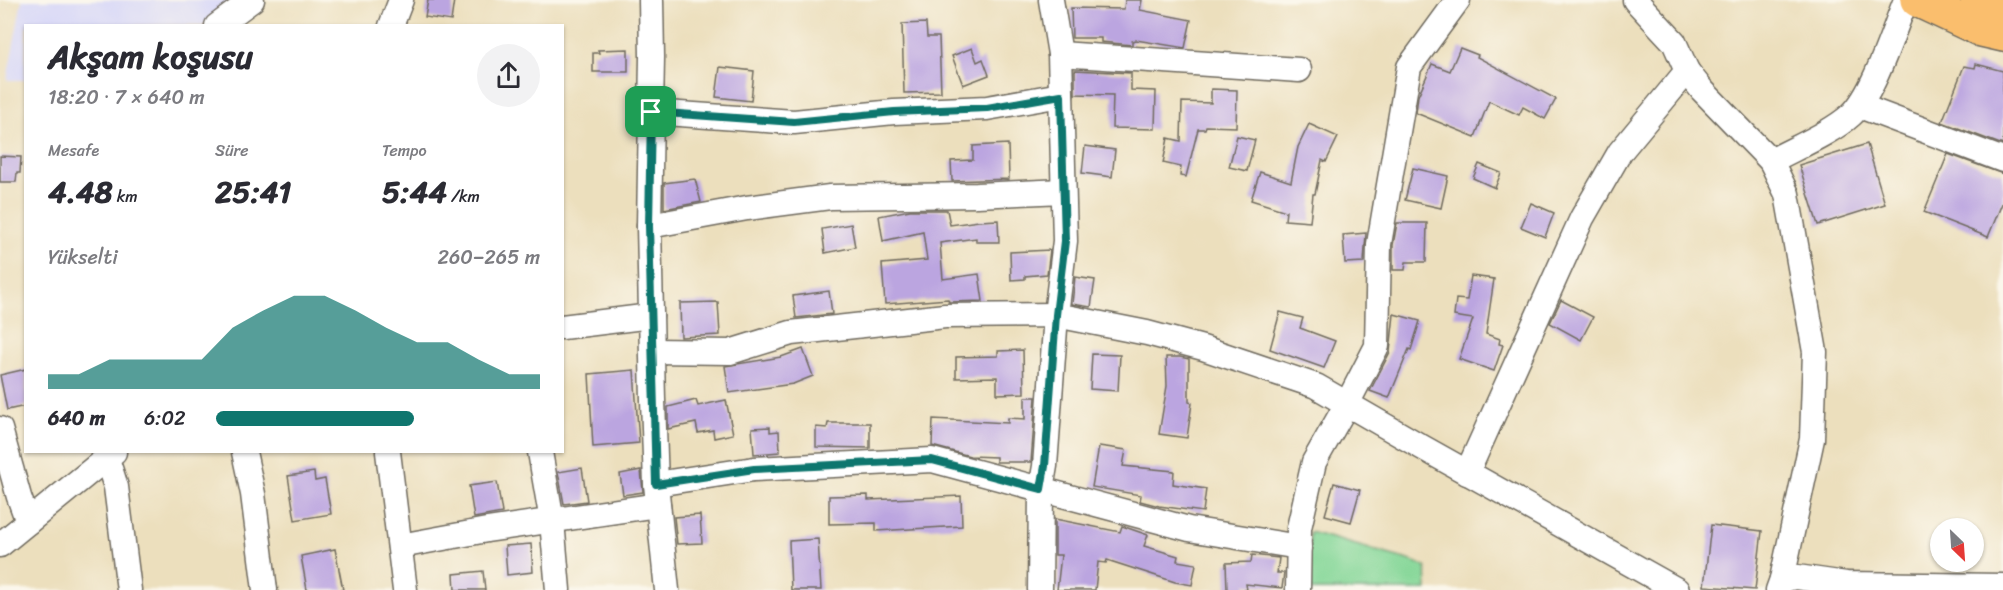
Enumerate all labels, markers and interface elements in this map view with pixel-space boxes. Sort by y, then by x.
text: Akşam koşusu [48,28,253,86]
button: share [477,44,540,107]
text: 18:20 · 7 × 640 m [48,80,205,115]
pin [625,86,676,137]
icon: arrive [634,95,667,128]
text: Mesafe [48,136,99,165]
text: Süre [215,136,248,165]
text: Tempo [382,136,427,165]
text: 4.48 [48,165,113,219]
text: 25:41 [215,165,291,219]
text: 5:44 [382,165,447,219]
text: km [113,182,138,211]
text: /km [447,182,480,211]
text: Yükselti [48,240,118,275]
text: 260–265 m [437,240,540,275]
text: 640 m [48,401,105,436]
text: 6:02 [144,401,186,436]
north arrow [1930,518,1984,572]
map controls [1930,518,1984,572]

